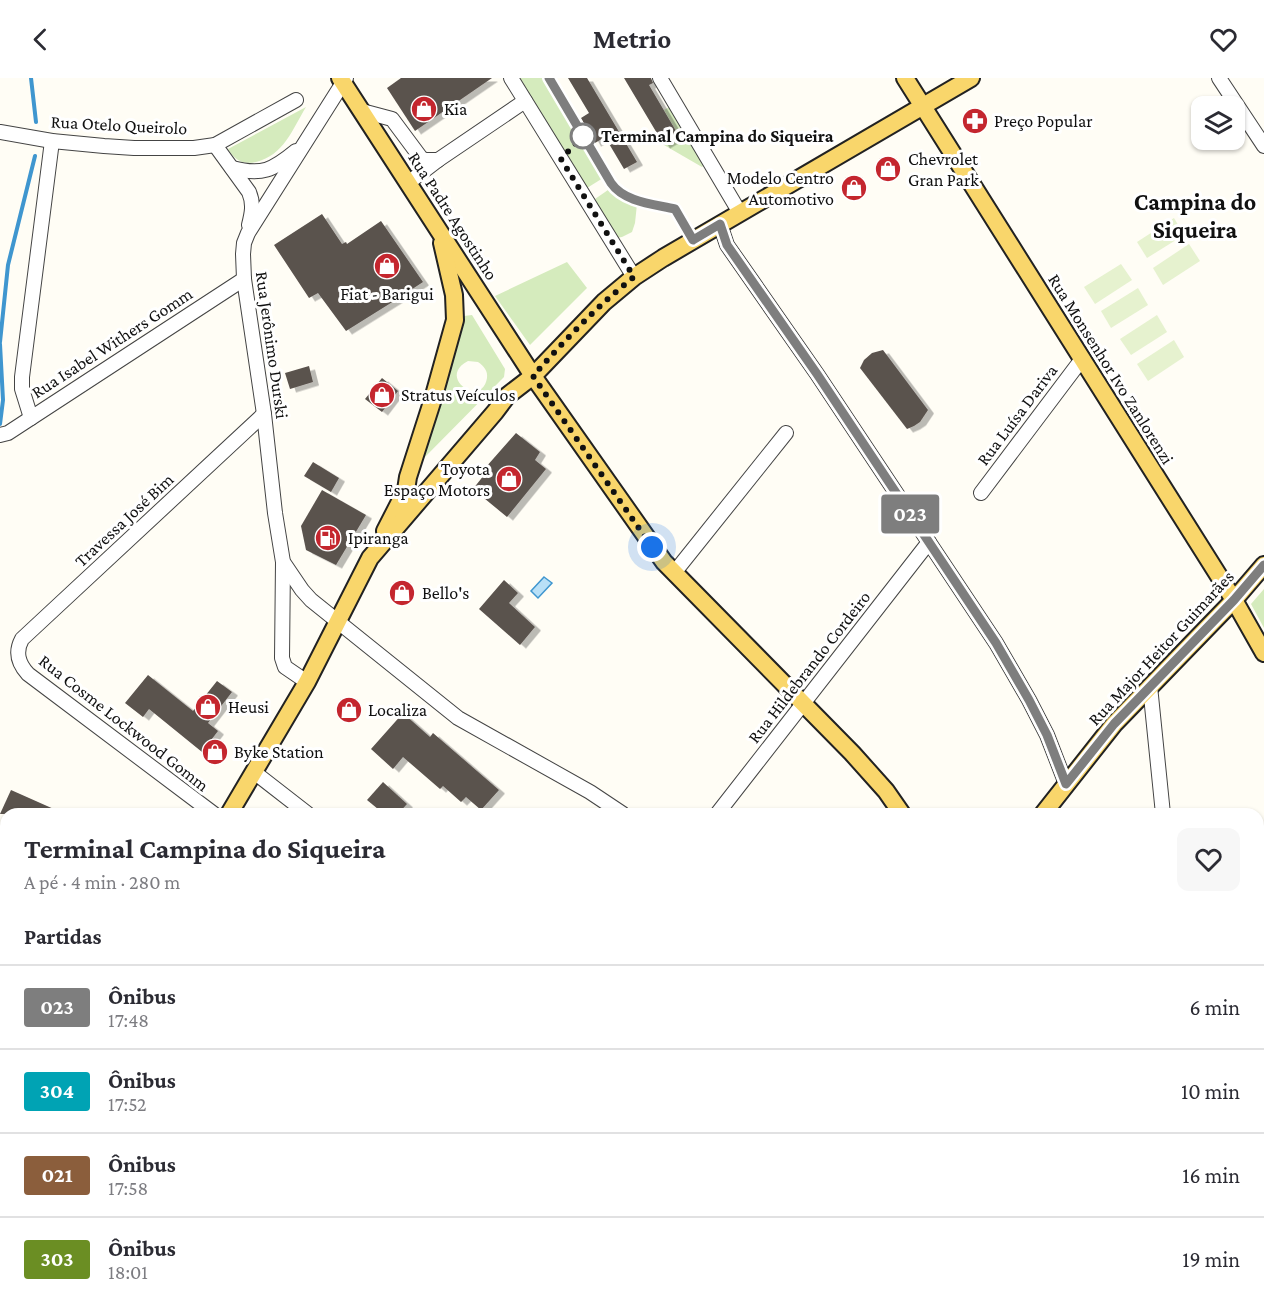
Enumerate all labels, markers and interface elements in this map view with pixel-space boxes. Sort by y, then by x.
icon: back [24,23,57,56]
icon: heart [1207,23,1240,56]
text: Metrio [593,24,671,54]
shop icon: Kia [409,94,439,124]
map controls [1191,96,1245,150]
button: layers [1191,96,1245,150]
place label: Kia [444,99,467,119]
pharmacy icon: Preço Popular [960,106,990,136]
street label: Rua Otelo Queirolo [50,111,188,139]
place label: Preço Popular [994,111,1093,131]
marker: Terminal Campina do Siqueira [570,123,596,149]
place label: Terminal Campina do Siqueira [601,126,834,146]
street label: Rua Padre Agostinho [404,148,502,284]
place label: Chevrolet Gran Park [908,149,979,190]
shop icon: Chevrolet Gran Park [873,154,903,184]
place label: Modelo Centro Automotivo [727,168,834,209]
shop icon: Modelo Centro Automotivo [839,173,869,203]
district label: Campina do Siqueira [1134,188,1256,243]
shop icon: Fiat - Barigui [372,251,402,281]
street label: Rua Jerônimo Durski [252,270,292,420]
street label: Rua Monsenhor Ivo Zanlorenzi [1044,270,1178,468]
street label: Rua Isabel Withers Gomm [28,283,197,402]
place label: Fiat - Barigui [340,284,434,304]
street label: Rua Luísa Dariva [973,361,1061,469]
shop icon: Stratus Veículos [367,380,397,410]
place label: Stratus Veículos [401,385,516,405]
place label: Toyota Espaço Motors [384,459,490,500]
shop icon: Toyota Espaço Motors [494,464,524,494]
street label: Travessa José Bim [71,469,178,571]
line badge: 023 [876,494,944,534]
text: 023 [893,502,927,526]
fuel station icon: Ipiranga [313,523,343,553]
place label: Ipiranga [348,528,409,548]
your location [637,532,667,562]
street label: Rua Major Heitor Guimarães [1084,567,1239,730]
shop icon: Bello's [387,578,417,608]
place label: Bello's [422,583,469,603]
street label: Rua Hildebrando Cordeiro [744,587,875,747]
street label: Rua Cosme Lockwood Gomm [35,650,213,796]
shop icon: Heusi [193,692,223,722]
shop icon: Localiza [334,695,364,725]
place label: Heusi [228,697,269,717]
place label: Localiza [368,700,427,720]
shop icon: Byke Station [200,737,230,767]
place label: Byke Station [234,742,324,762]
button: heart [1177,828,1240,891]
text: Terminal Campina do Siqueira [24,833,386,864]
text: A pé · 4 min · 280 m [24,871,180,893]
text: Partidas [24,924,101,949]
text: Ônibus [108,984,176,1009]
text: 023 [40,995,74,1019]
text: 6 min [1189,995,1240,1020]
text: 17:48 [108,1009,149,1031]
text: Ônibus [108,1068,176,1093]
text: 304 [40,1079,74,1103]
text: 10 min [1181,1079,1240,1104]
text: 17:52 [108,1093,147,1115]
text: Ônibus [108,1152,176,1177]
text: 021 [41,1163,73,1187]
text: 16 min [1182,1163,1240,1188]
text: 17:58 [108,1177,148,1199]
text: Ônibus [108,1236,176,1261]
text: 303 [41,1247,73,1271]
text: 19 min [1182,1247,1240,1272]
text: 18:01 [108,1261,148,1283]

